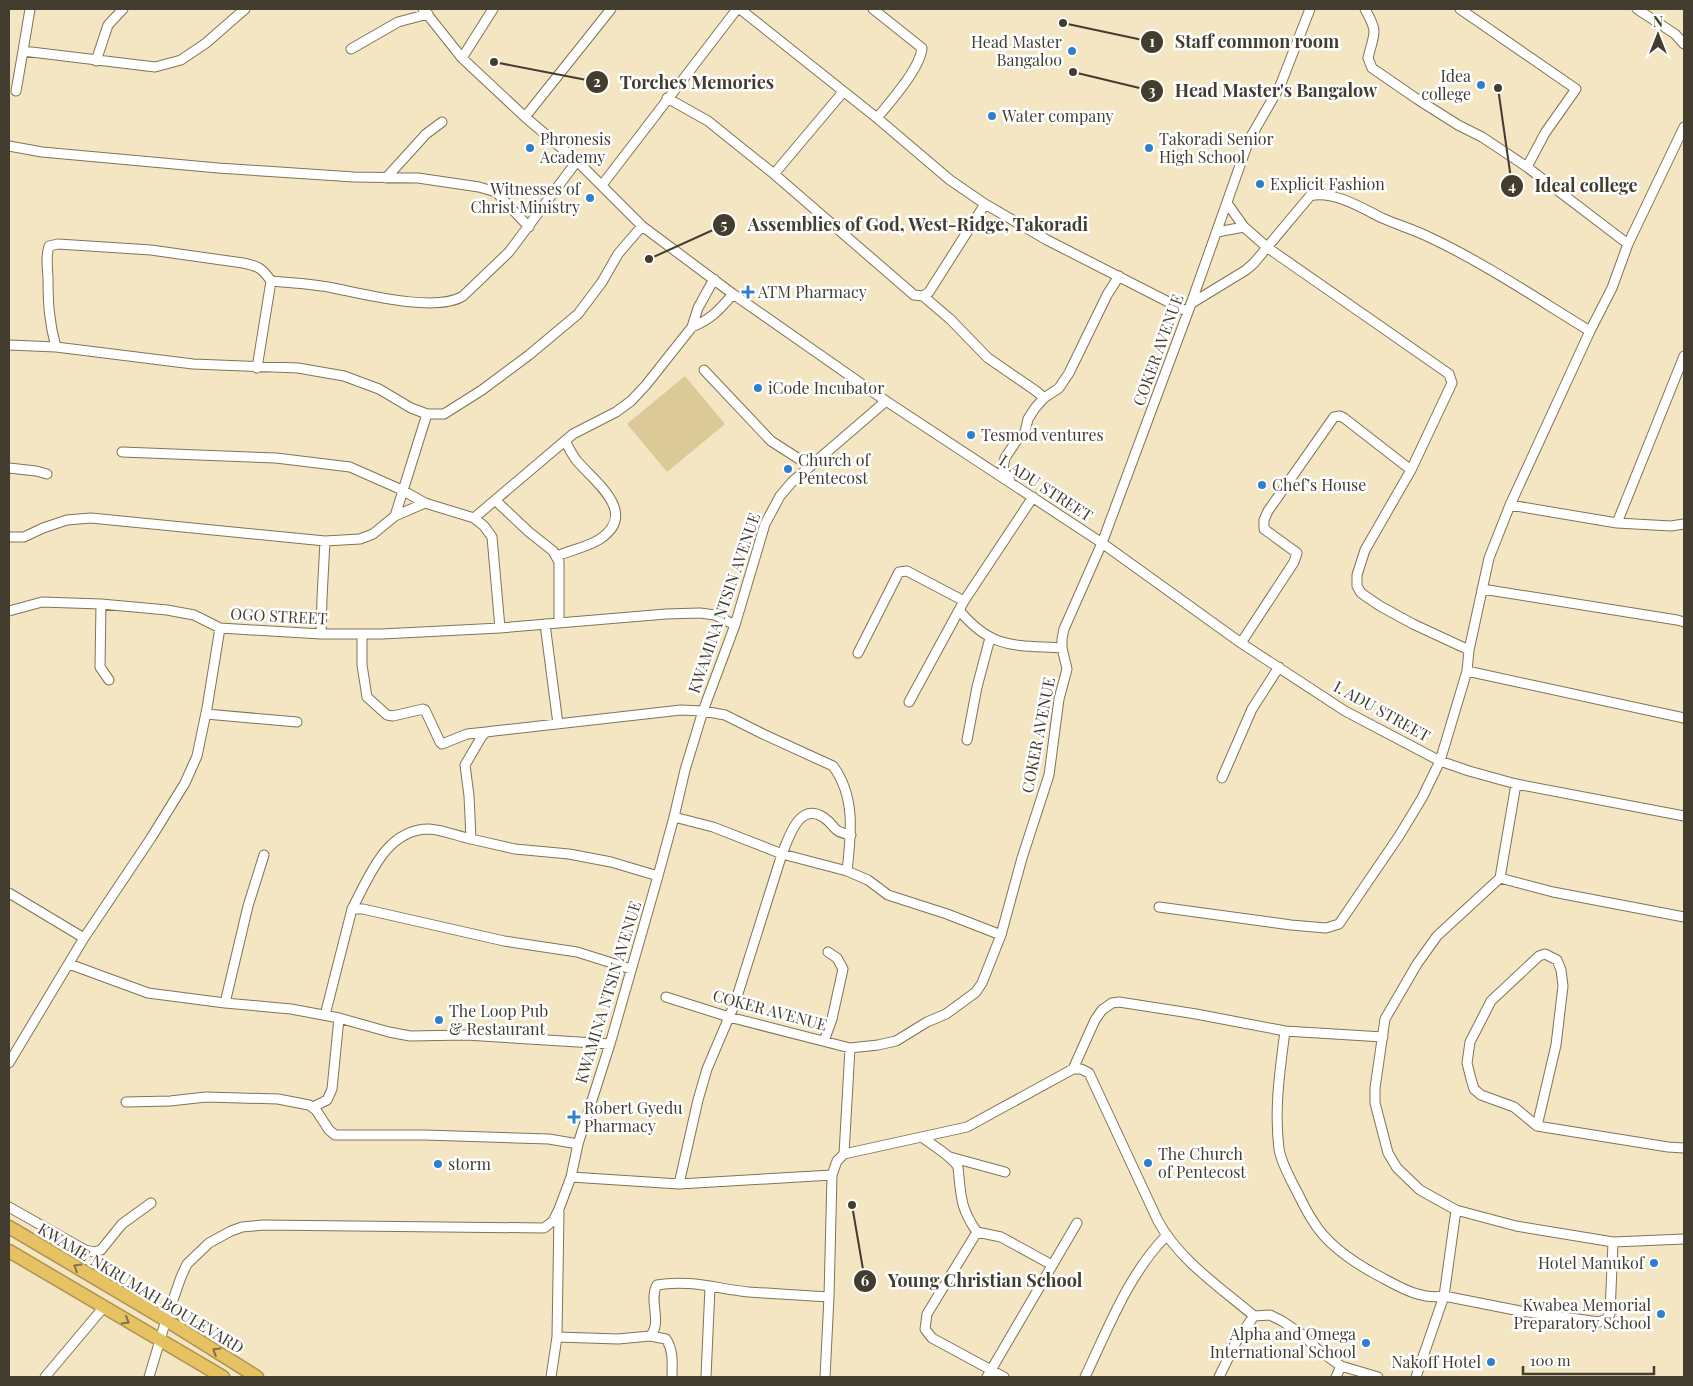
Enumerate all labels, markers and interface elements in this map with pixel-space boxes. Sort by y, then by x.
north arrow [1633,10,1683,60]
text: N [1653,12,1663,31]
callout: Staff common room [1139,25,1349,58]
text: Staff common room [1175,29,1340,53]
place label: Head Master Bangaloo [971,31,1062,70]
text: 1 [1149,31,1155,51]
marker: Head Master Bangaloo [1066,45,1078,57]
place label: Idea college [1421,65,1471,104]
callout: Torches Memories [584,66,784,99]
text: Torches Memories [620,70,774,94]
text: 2 [593,71,601,91]
callout: Head Master's Bangalow [1140,75,1387,108]
text: Head Master's Bangalow [1175,78,1378,102]
marker: Idea college [1475,79,1487,91]
text: 3 [1148,80,1156,100]
place label: Water company [1001,105,1114,126]
marker: Water company [986,110,998,122]
place label: Phronesis Academy [539,128,611,167]
place label: Takoradi Senior High School [1159,128,1274,167]
marker: Phronesis Academy [524,142,536,154]
marker: Takoradi Senior High School [1143,142,1155,154]
callout: Ideal college [1500,169,1648,202]
place label: Explicit Fashion [1270,173,1385,194]
text: Ideal college [1534,173,1638,197]
text: 4 [1508,175,1516,195]
place label: Witnesses of Christ Ministry [470,178,582,217]
marker: Explicit Fashion [1254,178,1266,190]
marker: Witnesses of Christ Ministry [584,192,596,204]
callout: Assemblies of God, West-Ridge, Takoradi [712,208,1098,241]
text: Assemblies of God, West-Ridge, Takoradi [747,212,1089,236]
text: 5 [721,214,728,234]
place label: ATM Pharmacy [757,281,867,302]
marker: ATM Pharmacy [742,286,754,298]
street label: COKER AVENUE [1128,291,1188,409]
place label: iCode Incubator [768,377,884,398]
marker: iCode Incubator [752,382,764,394]
place label: Tesmod ventures [981,424,1104,445]
marker: Tesmod ventures [965,429,977,441]
place label: Church of Pentecost [798,449,871,488]
street label: I. ADU STREET [996,450,1097,526]
marker: Church of Pentecost [782,463,794,475]
place label: Chef’s House [1272,474,1366,495]
marker: Chef’s House [1256,479,1268,491]
street label: KWAMINA NTSIN AVENUE [683,510,764,696]
street label: OGO STREET [230,602,328,629]
street label: COKER AVENUE [1016,675,1059,795]
street label: I. ADU STREET [1330,675,1434,746]
street label: KWAMINA NTSIN AVENUE [570,898,645,1086]
street label: COKER AVENUE [711,984,830,1035]
place label: The Loop Pub & Restaurant [449,1000,548,1039]
marker: The Loop Pub & Restaurant [433,1014,445,1026]
place label: Robert Gyedu Pharmacy [584,1097,683,1136]
marker: Robert Gyedu Pharmacy [568,1111,580,1123]
place label: The Church of Pentecost [1158,1143,1246,1182]
place label: storm [448,1153,491,1174]
marker: The Church of Pentecost [1142,1157,1154,1169]
marker: storm [432,1158,444,1170]
street label: KWAME NKRUMAH BOULEVARD [34,1218,248,1358]
place label: Hotel Manukof [1538,1252,1646,1273]
marker: Hotel Manukof [1648,1257,1660,1269]
one-way arrow [73,1264,82,1274]
callout: Young Christian School [853,1264,1092,1297]
text: Young Christian School [887,1268,1083,1292]
text: 6 [861,1270,869,1290]
place label: Kwabea Memorial Preparatory School [1513,1294,1651,1333]
marker: Kwabea Memorial Preparatory School [1655,1308,1667,1320]
one-way arrow [121,1315,130,1325]
place label: Alpha and Omega International School [1210,1323,1356,1362]
marker: Alpha and Omega International School [1360,1337,1372,1349]
scale bar [1523,1344,1654,1376]
one-way arrow [212,1348,221,1358]
text: 100 m [1530,1350,1571,1370]
place label: Nakoff Hotel [1392,1351,1481,1372]
marker: Nakoff Hotel [1485,1356,1497,1368]

